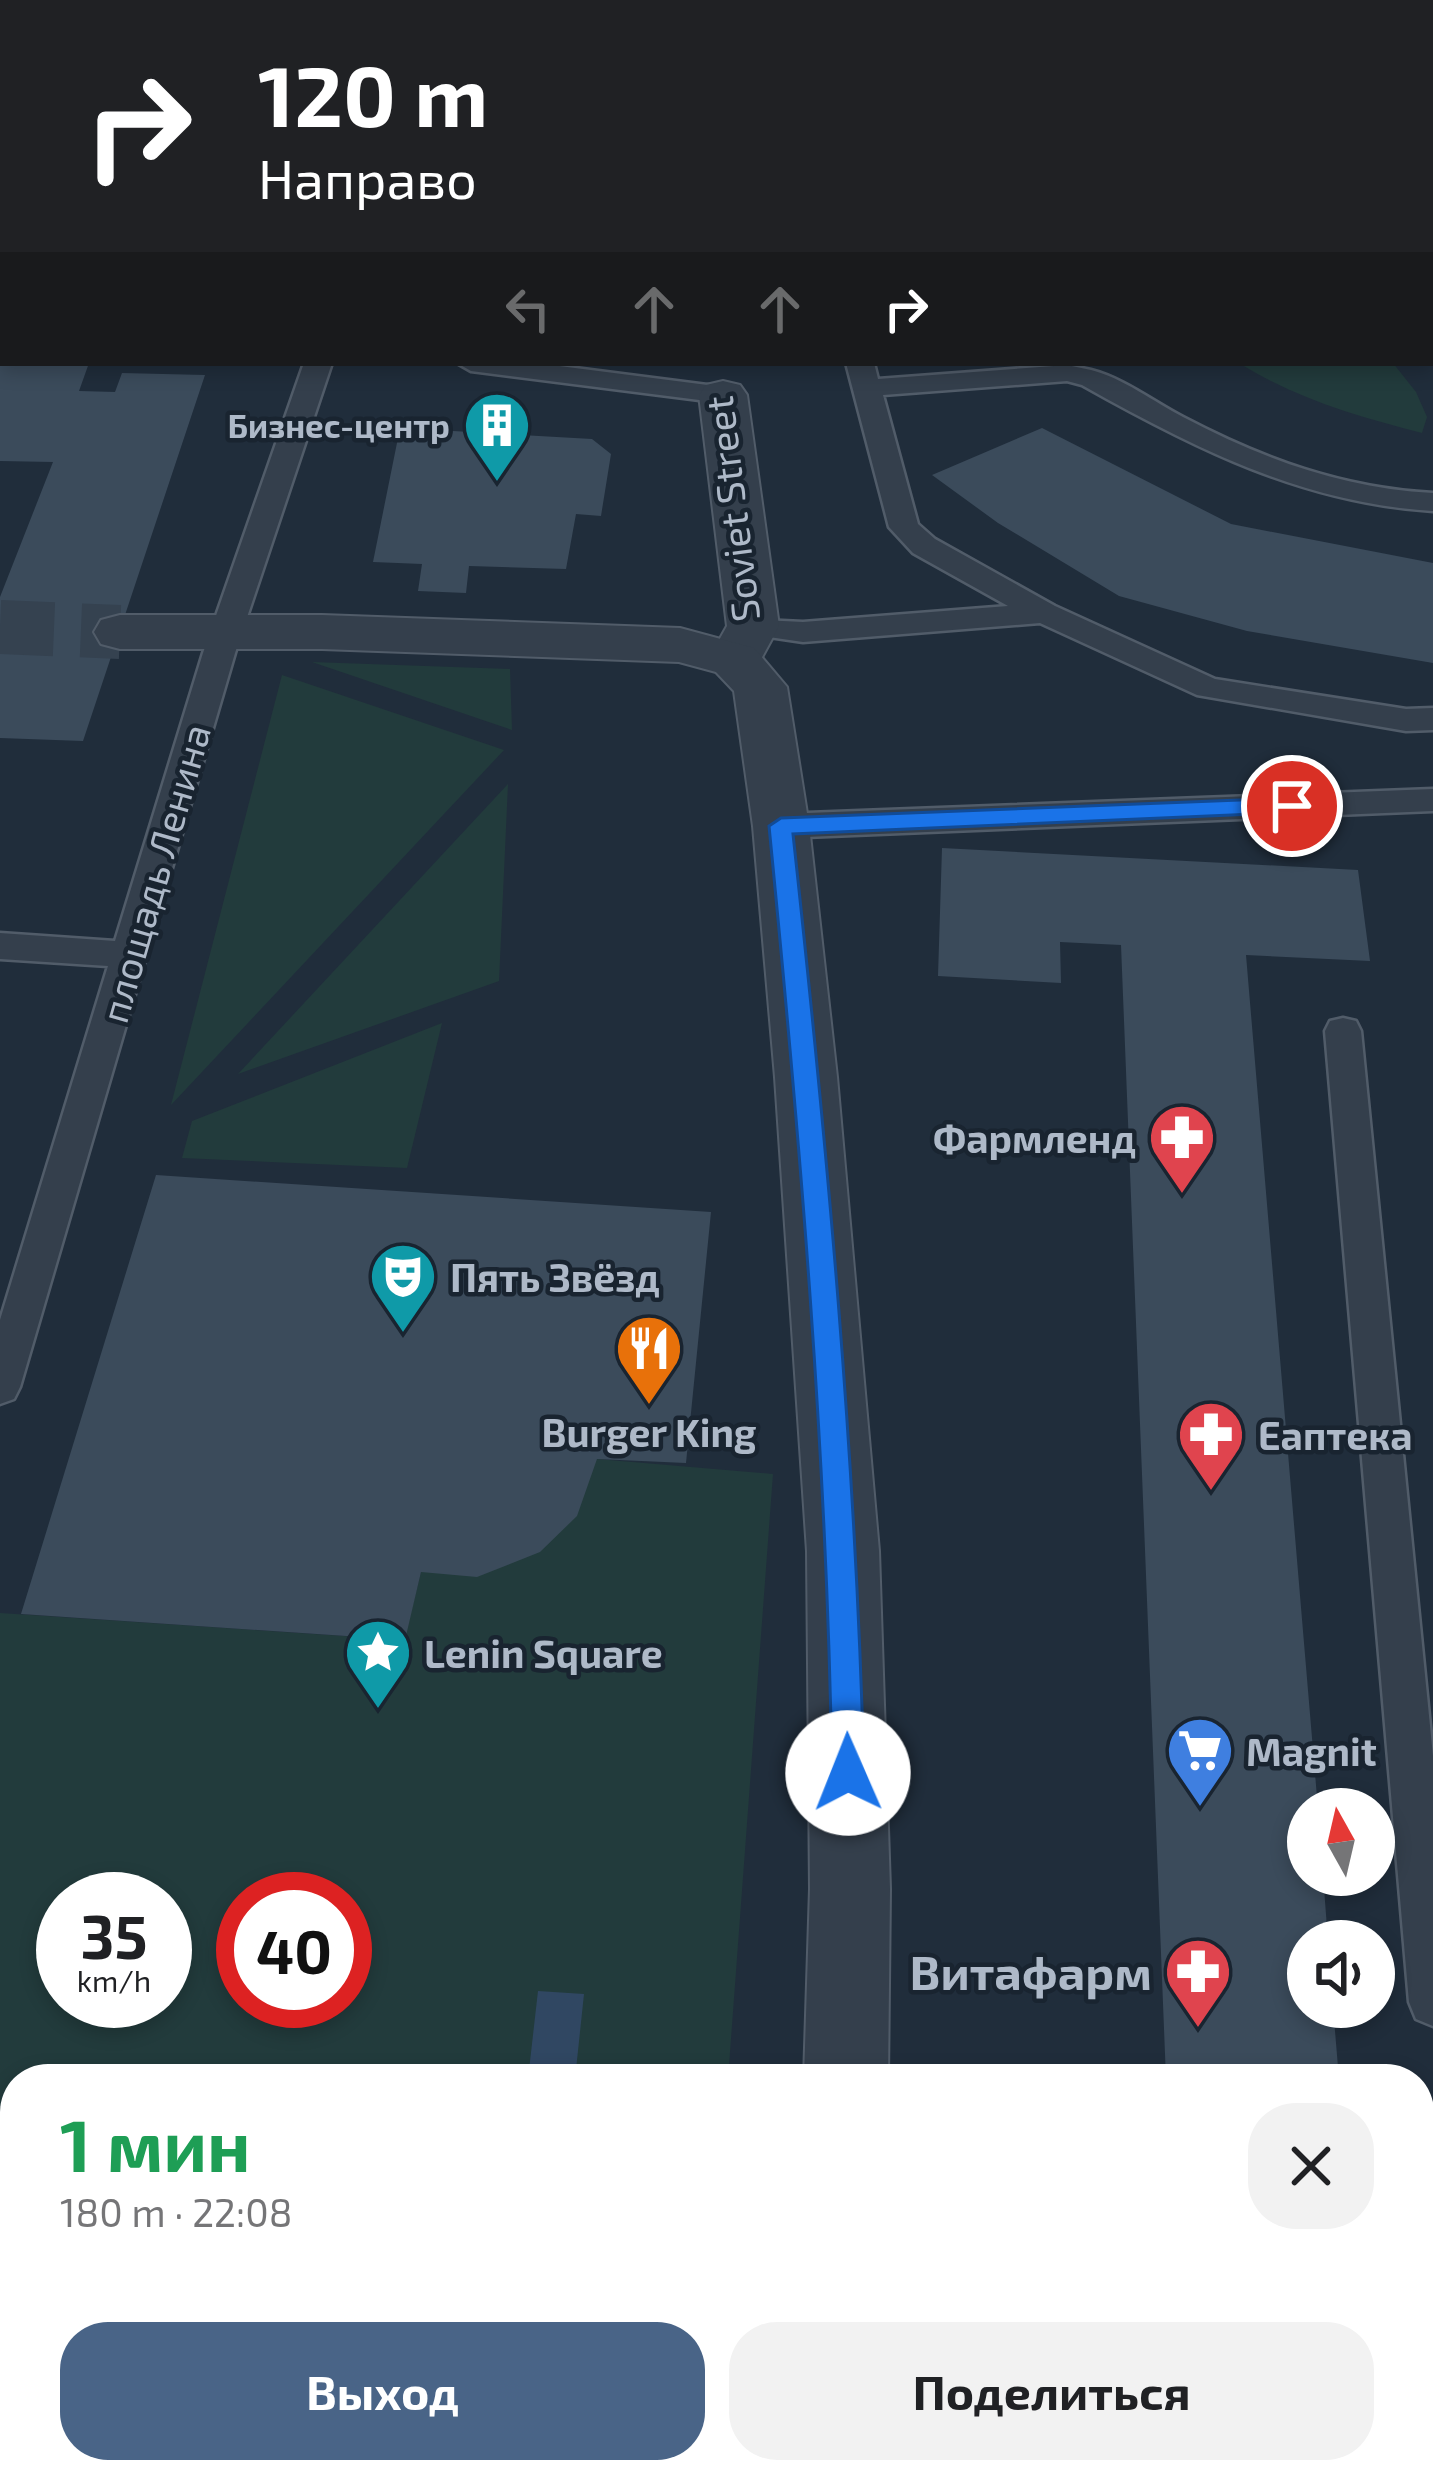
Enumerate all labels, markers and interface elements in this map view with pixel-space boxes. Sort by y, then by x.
text: 120 m [258,43,488,144]
icon: right [60,48,216,204]
text: Направо [258,145,477,210]
icon: left [495,276,561,342]
icon: ahead [621,276,687,342]
icon: ahead [747,276,813,342]
icon: right [873,276,939,342]
building icon: Бизнес-центр [462,390,532,484]
street label: Soviet Street [694,393,768,625]
place label: Бизнес-центр [227,405,450,445]
street label: площадь Ленина [89,718,219,1028]
pin [1241,755,1343,857]
icon: arrive [1259,773,1325,839]
pharmacy icon: Фармленд [1147,1102,1217,1196]
place label: Фармленд [933,1114,1136,1161]
theatre icon: Пять Звёзд [368,1241,438,1335]
place label: Пять Звёзд [450,1253,660,1300]
restaurant icon: Burger King [614,1313,684,1407]
pharmacy icon: Еаптека [1176,1399,1246,1493]
place label: Burger King [541,1408,757,1455]
place label: Еаптека [1258,1411,1413,1458]
place icon: Lenin Square [343,1617,413,1711]
place label: Lenin Square [424,1629,663,1676]
position arrow [785,1710,911,1836]
supermarket icon: Magnit [1165,1715,1235,1809]
place label: Magnit [1246,1727,1377,1774]
north arrow [1287,1788,1395,1896]
map controls [1287,1788,1395,2028]
speed limit sign: 40 [216,1872,372,2028]
text: 35 [80,1899,148,1971]
button: sound [1287,1920,1395,2028]
pharmacy icon: Витафарм [1163,1936,1233,2030]
place label: Витафарм [910,1942,1152,2000]
text: km/h [77,1962,151,1998]
text: 1 мин [60,2100,251,2186]
button: close [1248,2103,1374,2229]
text: 180 m · 22:08 [60,2188,292,2235]
button: Выход [60,2322,705,2460]
button: Поделиться [729,2322,1374,2460]

